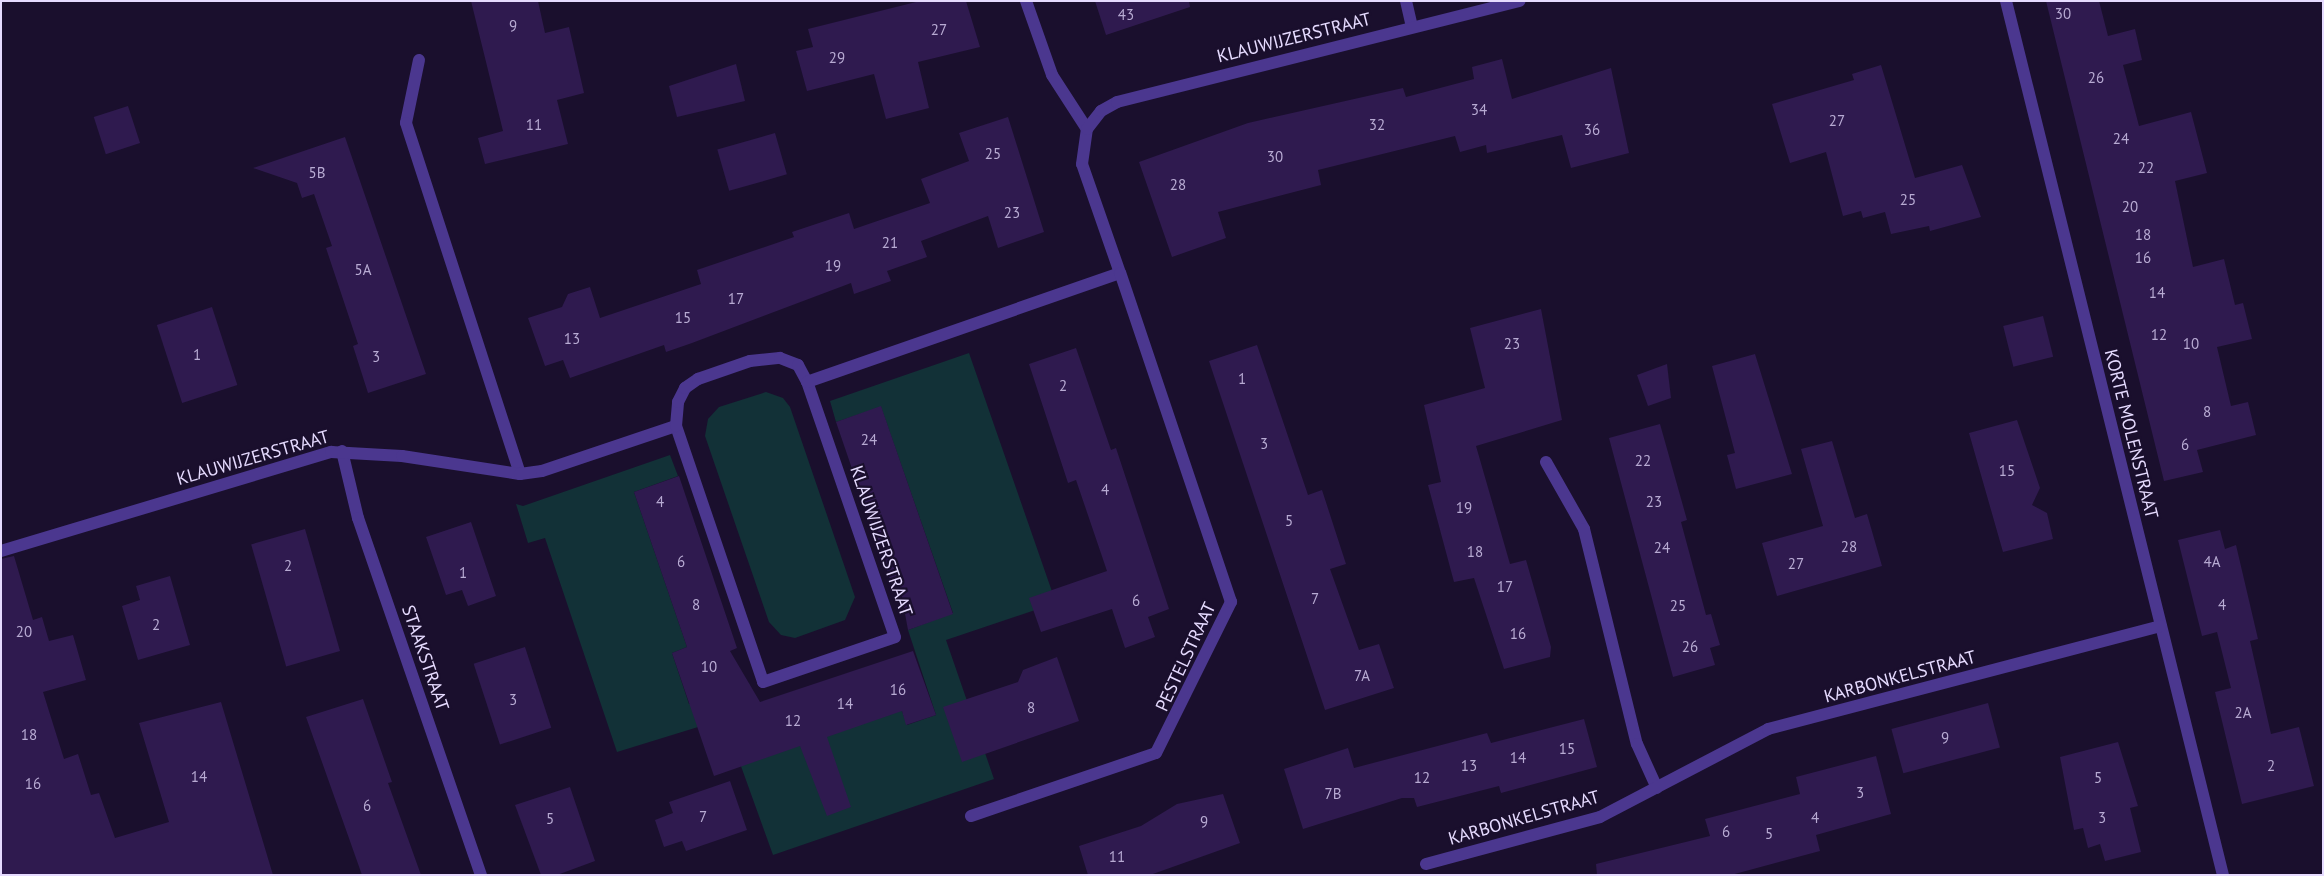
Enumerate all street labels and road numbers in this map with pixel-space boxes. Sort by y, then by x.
street label: KLAUWIJZERSTRAAT [1215,8,1373,68]
street label: KORTE MOLENSTRAAT [2100,347,2162,521]
street label: KLAUWIJZERSTRAAT [174,426,332,490]
street label: KLAUWIJZERSTRAAT [845,463,917,619]
street label: PESTELSTRAAT [1151,599,1221,715]
street label: STAAKSTRAAT [397,602,453,714]
street label: KARBONKELSTRAAT [1822,646,1978,708]
street label: KARBONKELSTRAAT [1446,786,1602,850]

